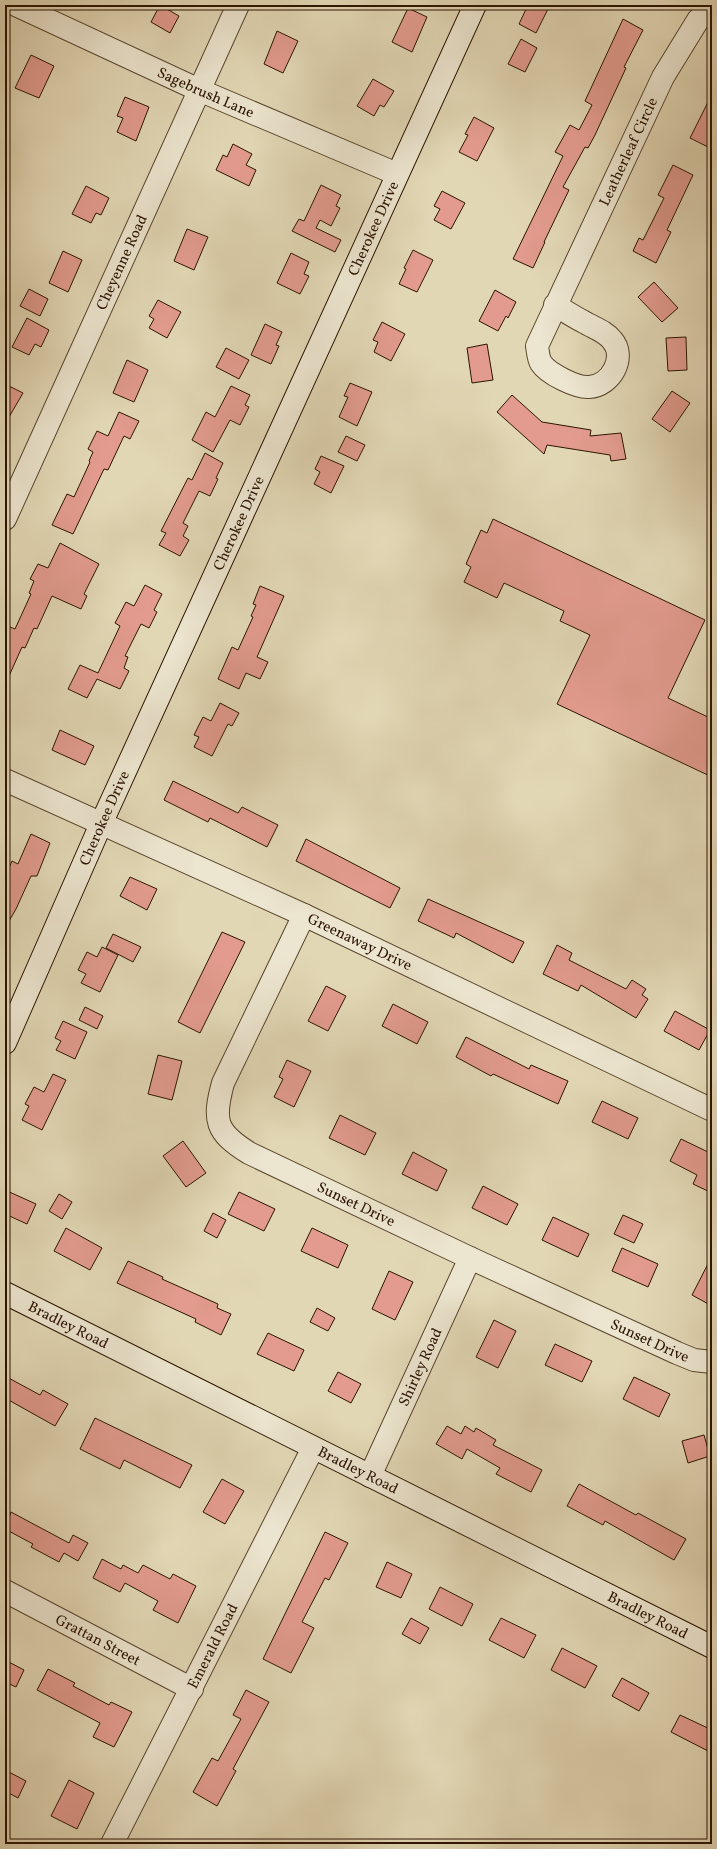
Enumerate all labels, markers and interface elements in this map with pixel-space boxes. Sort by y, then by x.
street label: Sagebrush Lane [153,63,257,124]
street label: Leatherleaf Circle [595,94,664,210]
street label: Cherokee Drive [344,178,405,280]
street label: Cheyenne Road [92,212,154,314]
street label: Cherokee Drive [209,473,271,574]
street label: Cherokee Drive [75,768,136,869]
street label: Greenaway Drive [303,909,415,977]
street label: Sunset Drive [313,1178,398,1233]
street label: Bradley Road [24,1297,112,1355]
street label: Sunset Drive [607,1315,692,1369]
street label: Shirley Road [394,1325,448,1410]
street label: Bradley Road [314,1442,401,1500]
street label: Bradley Road [603,1587,691,1645]
street label: Emerald Road [183,1600,244,1693]
street label: Grattan Street [51,1610,144,1672]

